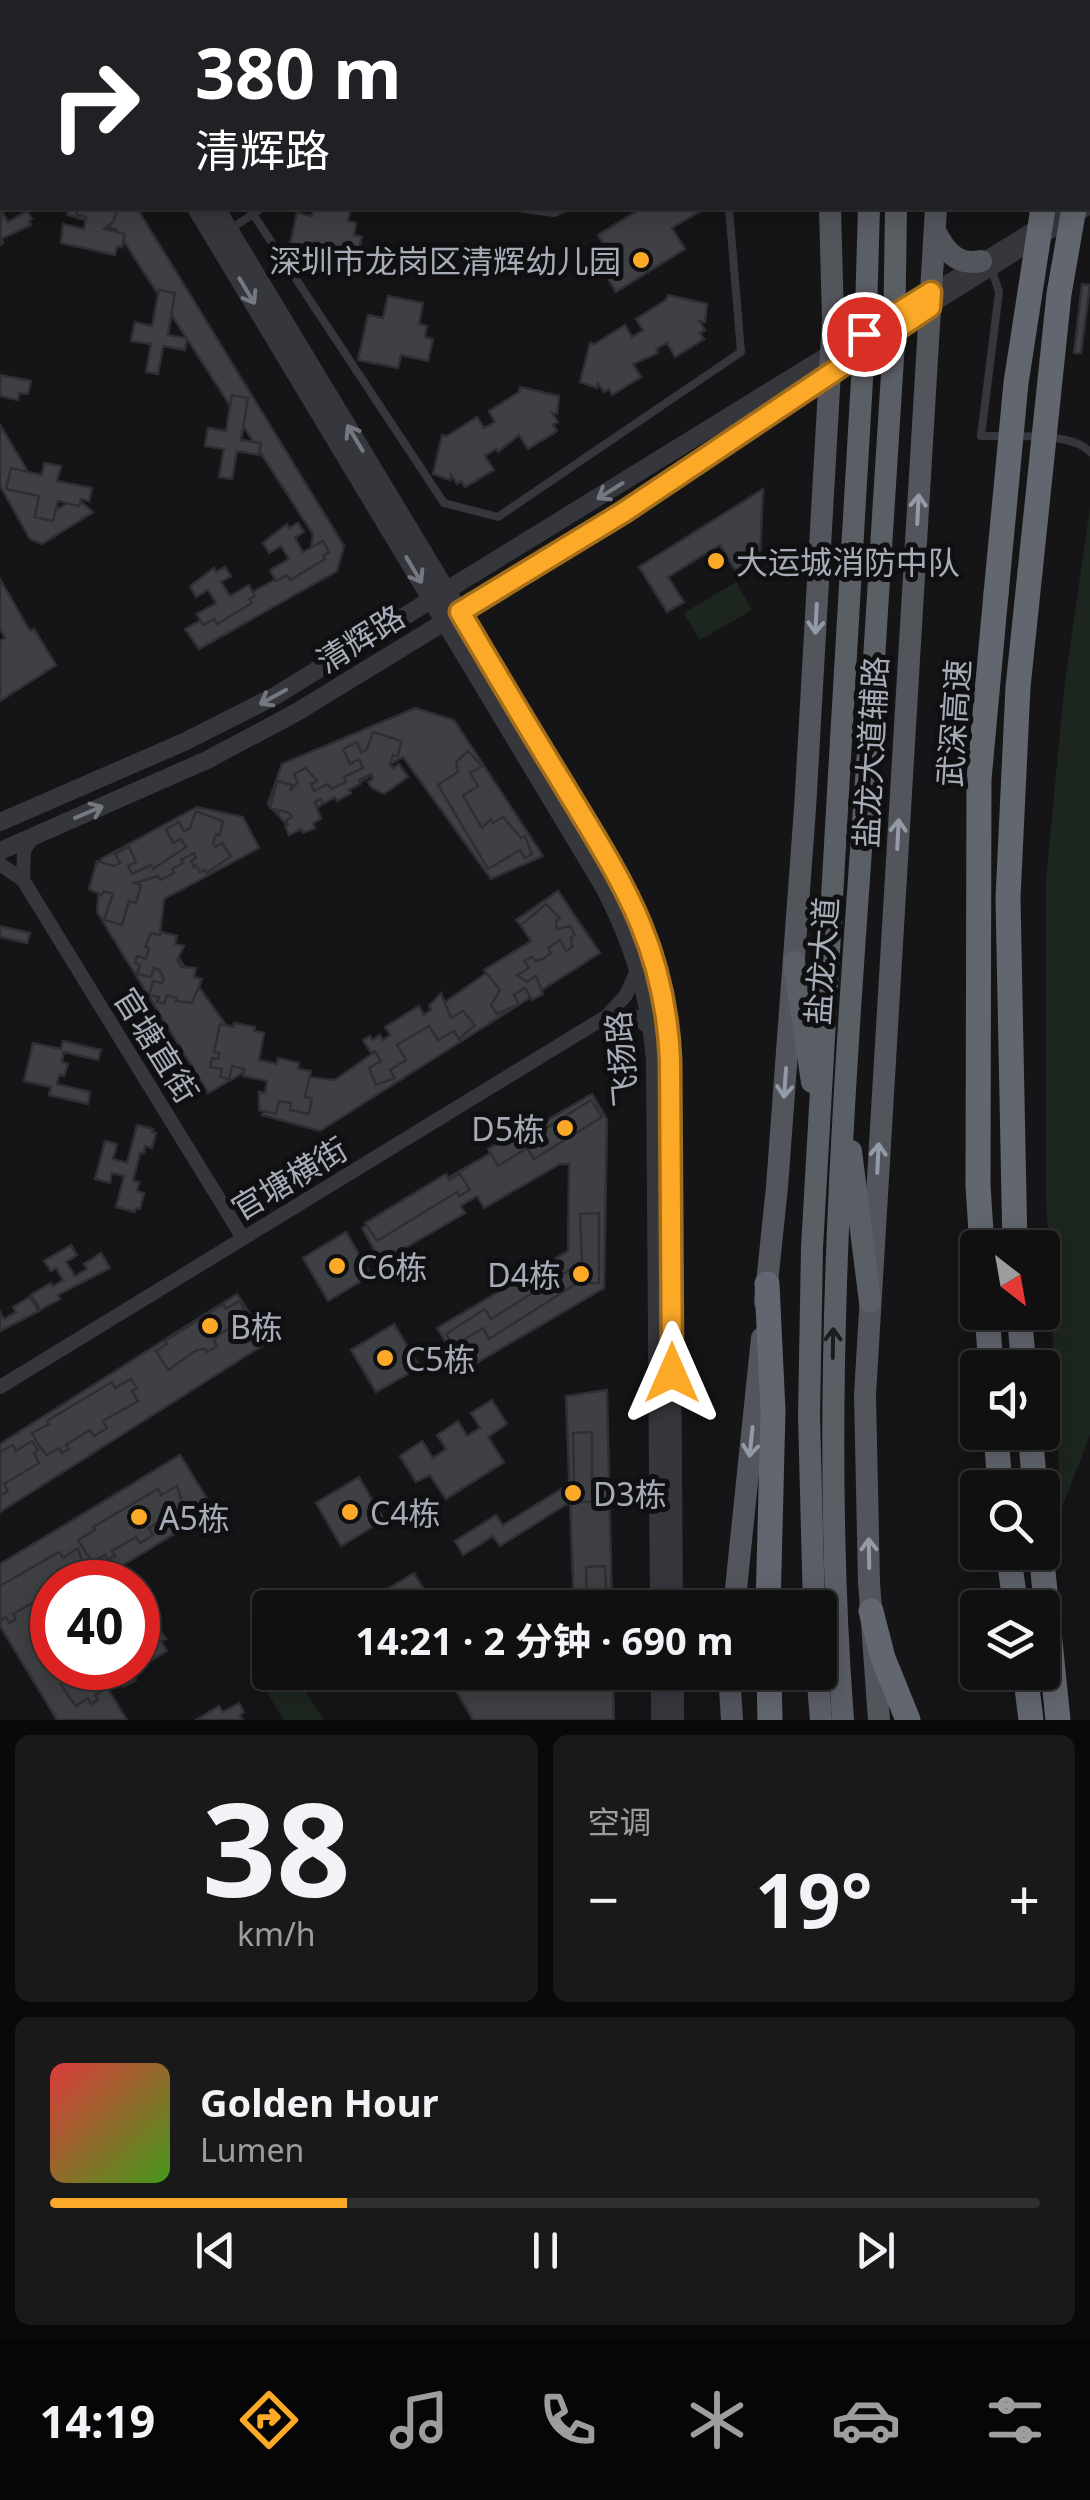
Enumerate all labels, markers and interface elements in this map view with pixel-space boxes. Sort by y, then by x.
text: 380 m [195,24,402,120]
icon: right [30,40,160,170]
text: 清辉路 [195,119,330,180]
place label: 深圳市龙岗区清辉幼儿园 [269,239,621,282]
marker: 深圳市龙岗区清辉幼儿园 [630,249,652,271]
one-way arrow [237,276,257,305]
pin [822,292,907,377]
icon: arrive [837,307,892,362]
one-way arrow [345,424,365,453]
one-way arrow [597,481,625,502]
one-way arrow [908,494,927,526]
place label: 大运城消防中队 [736,540,960,583]
marker: 大运城消防中队 [705,550,727,572]
one-way arrow [404,555,424,584]
street label: 清辉路 [308,594,412,682]
one-way arrow [806,603,825,635]
street label: 盐龙大道辅路 [844,655,896,849]
street label: 武深高速 [927,658,979,788]
one-way arrow [259,687,288,707]
one-way arrow [74,802,104,820]
one-way arrow [889,818,908,850]
street label: 盐龙大道 [795,896,847,1026]
street label: 官塘直街 [105,979,209,1111]
street label: 飞扬路 [595,1009,647,1109]
one-way arrow [775,1067,794,1099]
place label: D5栋 [471,1107,545,1150]
marker: D5栋 [554,1117,576,1139]
street label: 官塘横街 [223,1127,355,1229]
one-way arrow [869,1143,888,1175]
north arrow [960,1230,1060,1330]
map controls [960,1230,1060,1690]
place label: C6栋 [357,1245,428,1288]
place label: D4栋 [487,1253,561,1296]
marker: C6栋 [326,1255,348,1277]
marker: D4栋 [570,1263,592,1285]
place label: B栋 [230,1305,283,1348]
marker: B栋 [199,1315,221,1337]
position arrow [620,1321,724,1425]
one-way arrow [823,1327,842,1359]
place label: C5栋 [405,1337,476,1380]
marker: C5栋 [374,1347,396,1369]
button: sound [960,1350,1060,1450]
one-way arrow [741,1425,760,1457]
button: search [960,1470,1060,1570]
place label: D3栋 [593,1472,667,1515]
marker: D3栋 [562,1482,584,1504]
place label: C4栋 [370,1491,441,1534]
place label: A5栋 [159,1496,230,1539]
marker: C4栋 [339,1501,361,1523]
marker: A5栋 [128,1506,150,1528]
one-way arrow [859,1537,878,1569]
speed limit sign: 40 [30,1560,160,1690]
button: layers [960,1590,1060,1690]
text: 14:21 · 2 分钟 · 690 m [355,1614,734,1666]
text: 38 [202,1758,351,1935]
text: 空调 [588,1800,652,1843]
text: 19° [755,1848,873,1950]
text: − [588,1861,619,1936]
text: + [1009,1861,1040,1936]
text: km/h [237,1912,316,1955]
text: Golden Hour [200,2076,438,2128]
text: Lumen [200,2128,304,2171]
icon: previous [188,2223,243,2278]
icon: pause [518,2223,573,2278]
icon: next [848,2223,903,2278]
icon: directions [234,2385,304,2455]
icon: music [384,2385,454,2455]
icon: phone [533,2385,603,2455]
icon: climate [682,2385,752,2455]
icon: car [831,2385,901,2455]
icon: filters [980,2385,1050,2455]
text: 14:19 [40,2390,155,2451]

